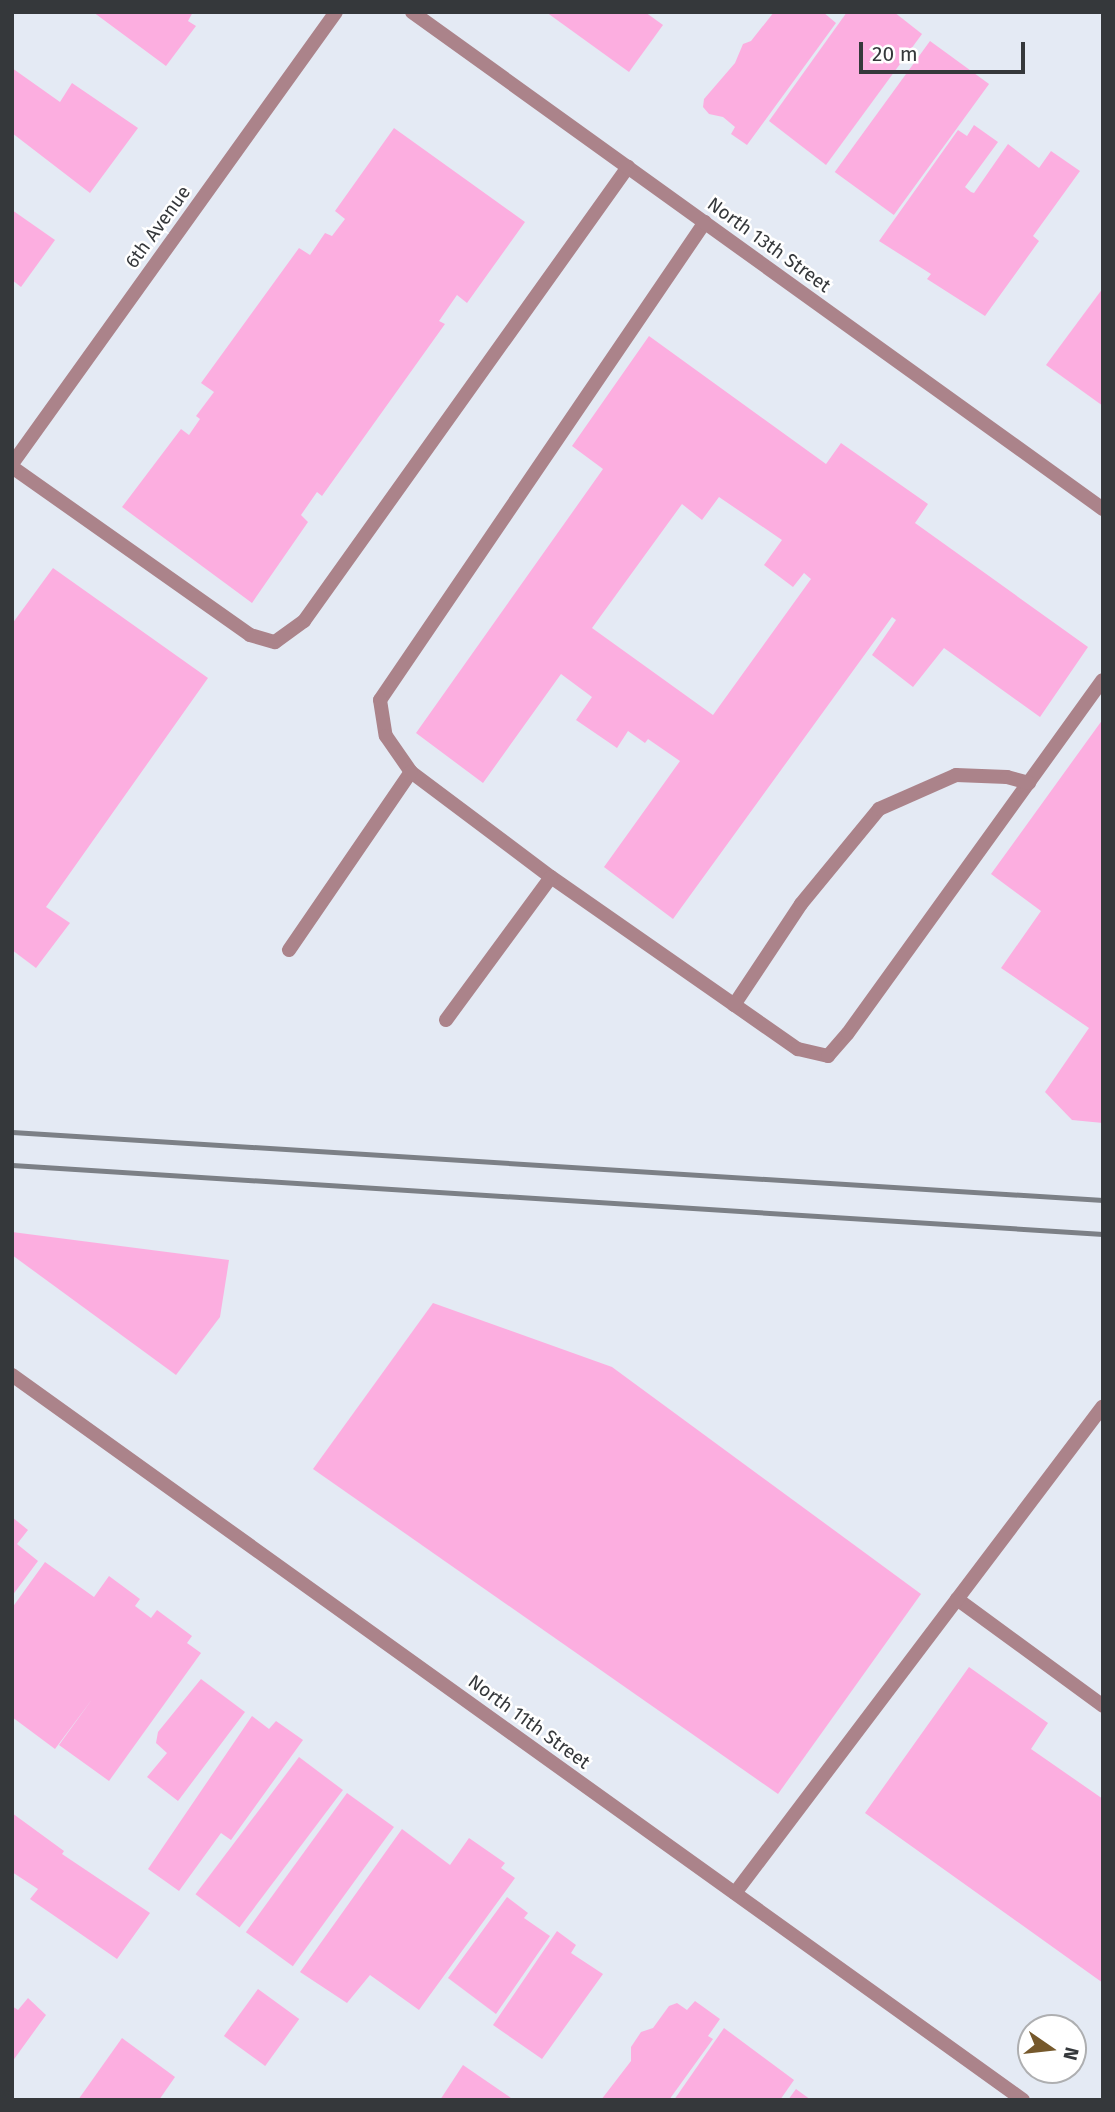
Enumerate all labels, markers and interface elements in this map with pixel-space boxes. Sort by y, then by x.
scale bar [863,28,1029,72]
text: 20 m [872,41,918,67]
street label: 6th Avenue [121,181,195,273]
street label: North 13th Street [703,193,835,297]
street label: North 11th Street [464,1670,594,1774]
north arrow [1017,2014,1087,2084]
text: N [1058,2045,1084,2063]

